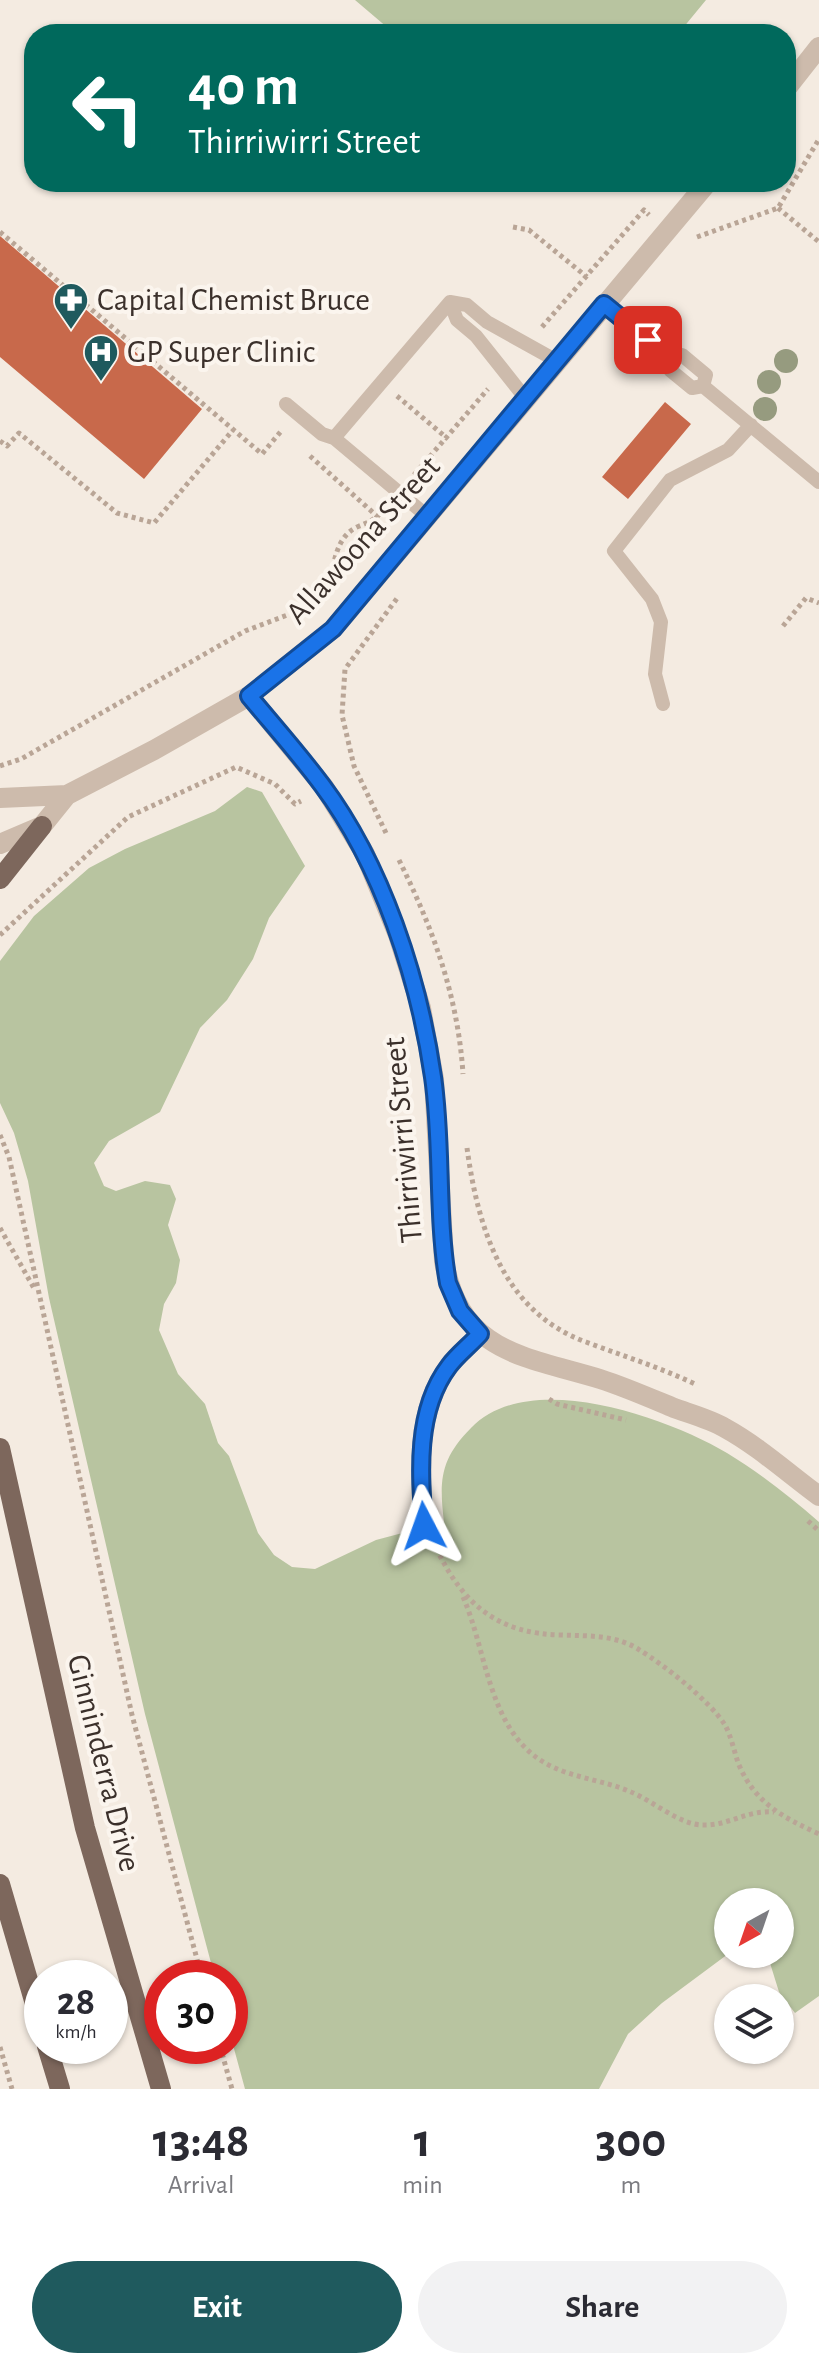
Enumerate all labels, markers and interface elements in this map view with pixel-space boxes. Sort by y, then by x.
icon: left [56,56,160,160]
text: 40 m [188,59,299,115]
text: Thirriwirri Street [188,124,420,160]
pharmacy icon: Capital Chemist Bruce [52,281,90,331]
place label: Capital Chemist Bruce [97,284,370,316]
pin [614,306,682,374]
icon: arrive [626,318,670,362]
hospital icon: GP Super Clinic [82,333,120,383]
place label: GP Super Clinic [127,336,315,368]
street label: Allawoona Street [280,450,446,630]
street label: Thirriwirri Street [378,1036,428,1244]
position arrow [382,1484,466,1568]
street label: Ginninderra Drive [62,1651,146,1875]
north arrow [714,1888,794,1968]
map controls [714,1888,794,2064]
speed limit sign: 30 [144,1960,248,2064]
text: 28 [57,1982,95,2022]
button: layers [714,1984,794,2064]
text: km/h [55,2022,97,2042]
text: 13:48 [153,2118,250,2166]
text: 1 [414,2118,431,2166]
text: 300 [596,2118,666,2166]
text: Arrival [168,2172,235,2198]
text: min [402,2172,443,2198]
text: m [620,2172,641,2198]
button: Exit [32,2261,402,2353]
button: Share [418,2261,787,2353]

